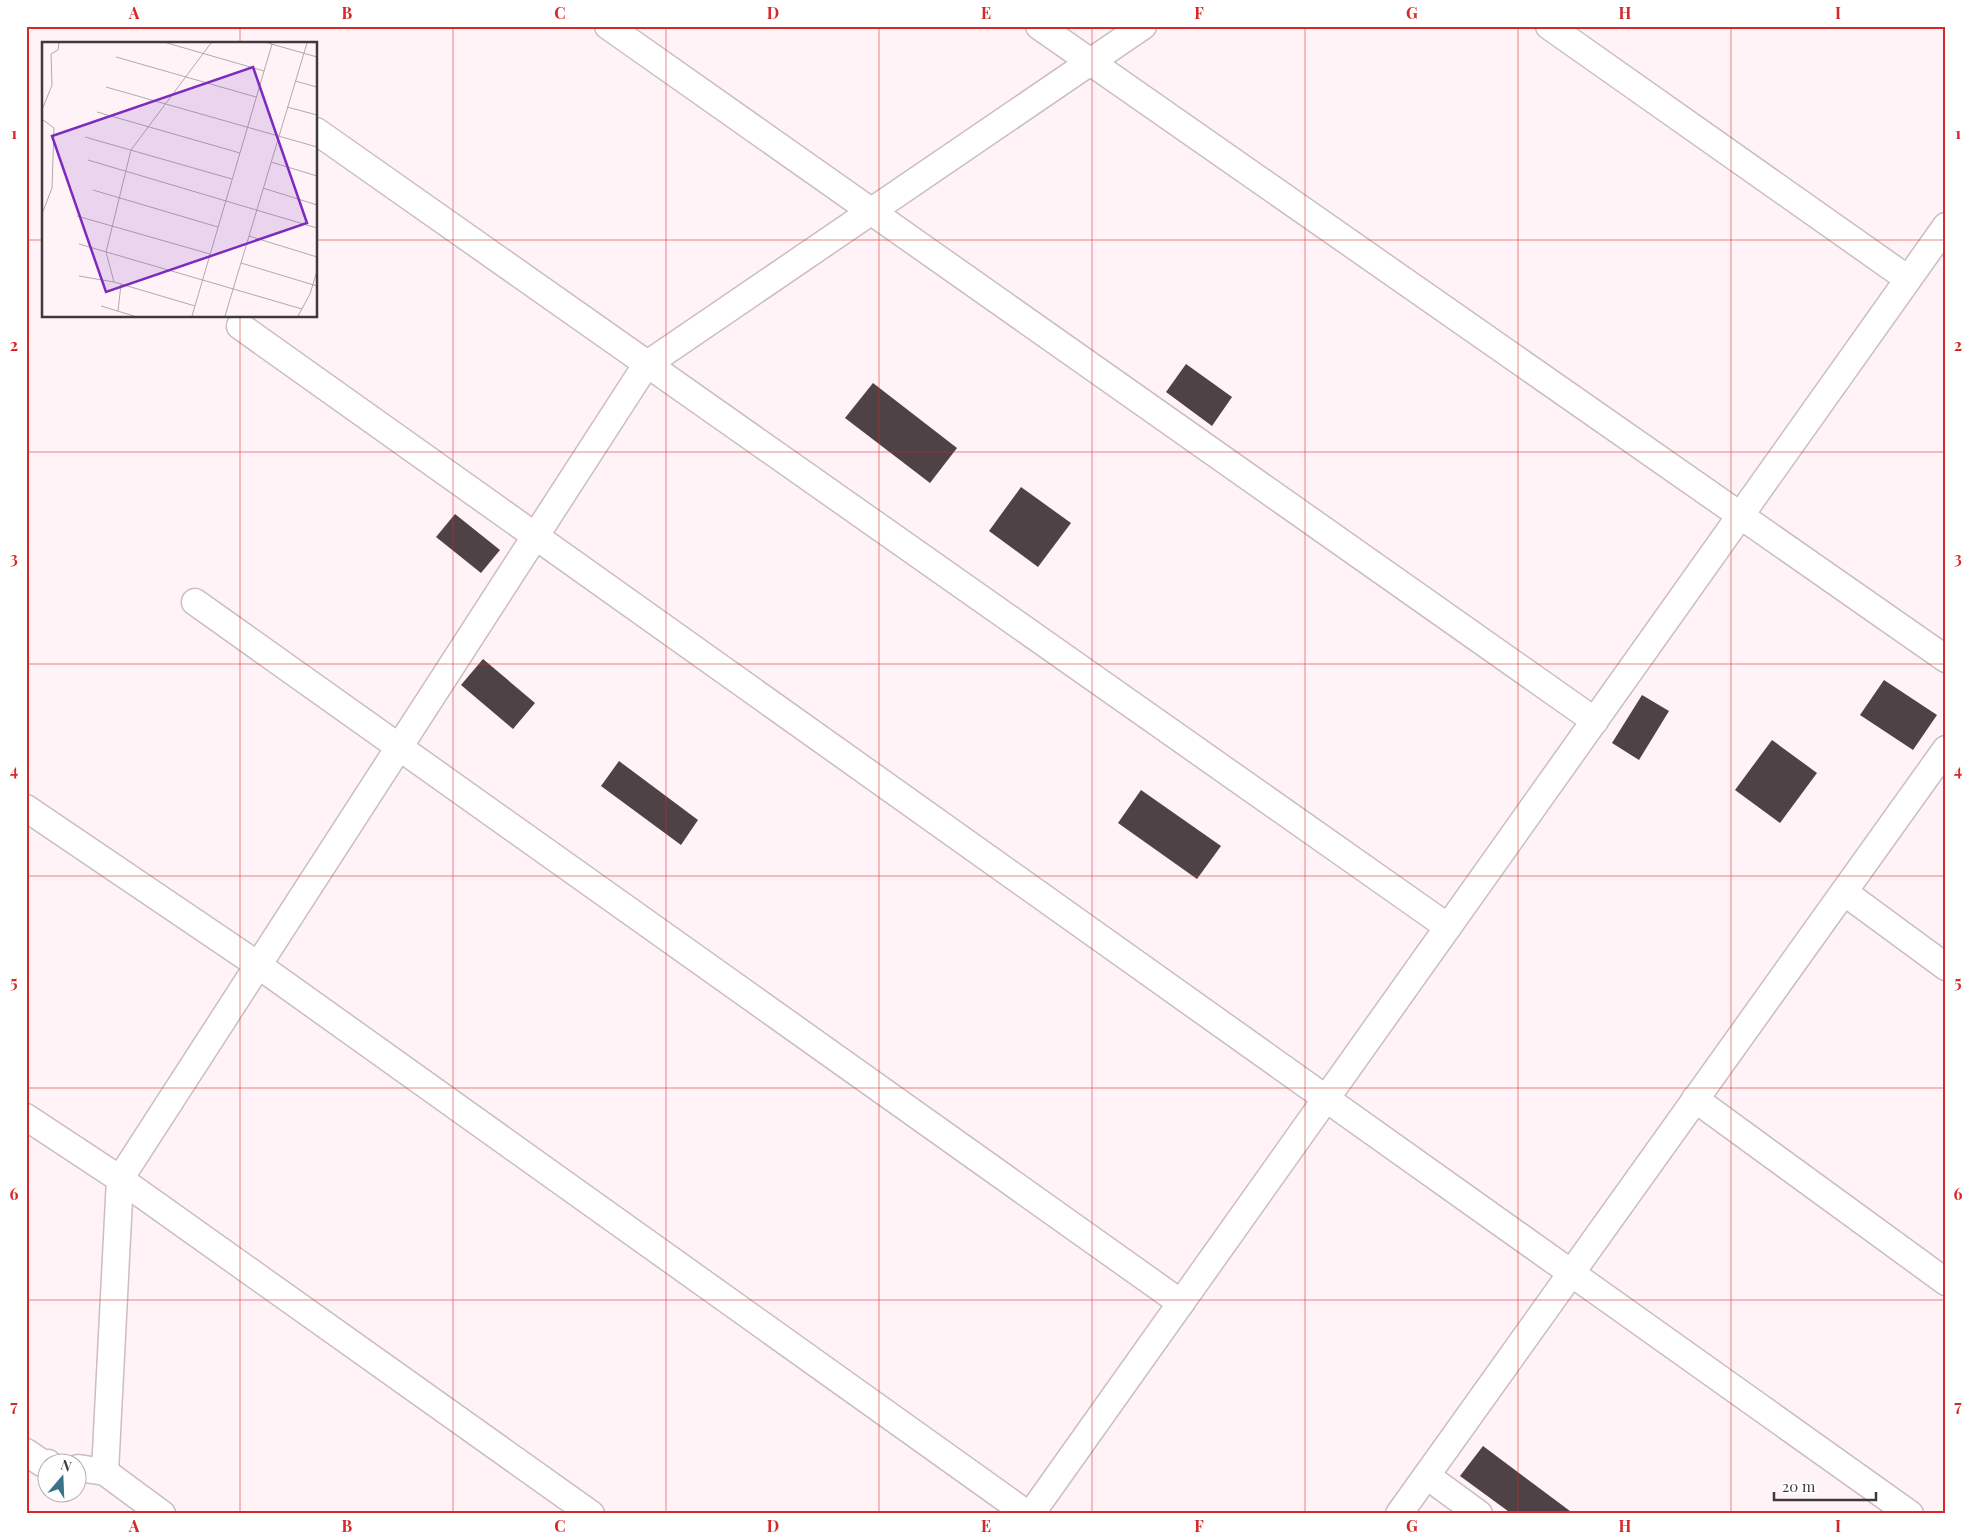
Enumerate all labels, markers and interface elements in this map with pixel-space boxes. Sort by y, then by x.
text: A [128,2,140,23]
text: B [342,2,353,23]
text: C [554,2,566,23]
text: D [767,2,779,23]
text: E [981,2,991,23]
text: F [1194,2,1204,23]
text: G [1406,2,1418,23]
text: H [1619,2,1632,23]
text: I [1835,2,1841,23]
inset map [42,42,318,318]
text: 1 [11,122,17,143]
text: 1 [1955,122,1961,143]
text: 2 [10,334,18,355]
text: 2 [1954,334,1962,355]
text: 3 [10,547,18,568]
text: 3 [1954,547,1962,568]
text: 4 [10,759,18,780]
text: 4 [1954,759,1962,780]
text: 5 [10,971,18,992]
text: 5 [1954,971,1962,992]
text: 6 [10,1183,19,1204]
text: 6 [1954,1183,1963,1204]
text: 7 [10,1395,18,1416]
text: 7 [1954,1395,1962,1416]
north arrow [38,1452,88,1502]
text: N [59,1455,74,1476]
scale bar [1774,1470,1877,1502]
text: 20 m [1782,1476,1816,1496]
text: A [128,1515,140,1536]
text: B [342,1515,353,1536]
text: C [554,1515,566,1536]
text: D [767,1515,779,1536]
text: E [981,1515,991,1536]
text: F [1194,1515,1204,1536]
text: G [1406,1515,1418,1536]
text: H [1619,1515,1632,1536]
text: I [1835,1515,1841,1536]

